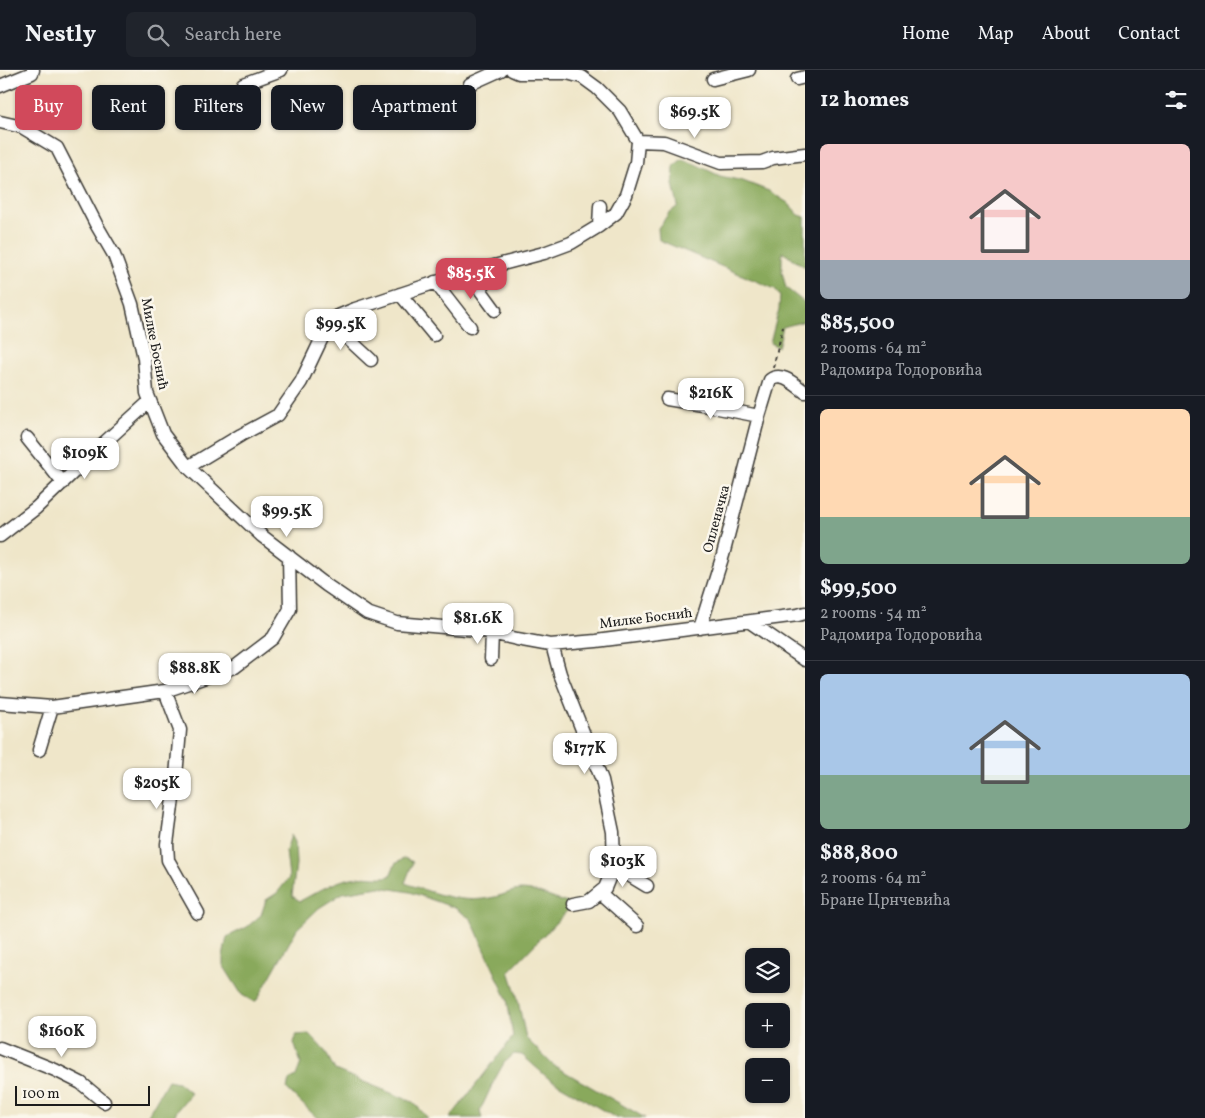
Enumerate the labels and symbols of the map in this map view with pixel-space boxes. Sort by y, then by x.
pin: $69.5K [654,97,736,139]
pin: $85.5K [430,258,512,300]
street label: Милке Боснић [136,296,172,392]
pin: $99.5K [300,308,382,351]
pin: $216K [676,378,746,420]
pin: $109K [50,438,120,480]
street label: Опленачка [699,483,735,555]
pin: $99.5K [246,496,328,538]
pin: $81.6K [437,602,519,645]
street label: Милке Боснић [598,604,694,634]
pin: $88.8K [154,652,236,695]
pin: $177K [550,732,620,775]
pin: $205K [122,768,192,810]
pin: $103K [588,846,658,888]
pin: $160K [27,1016,97,1058]
scale bar [15,1083,150,1106]

